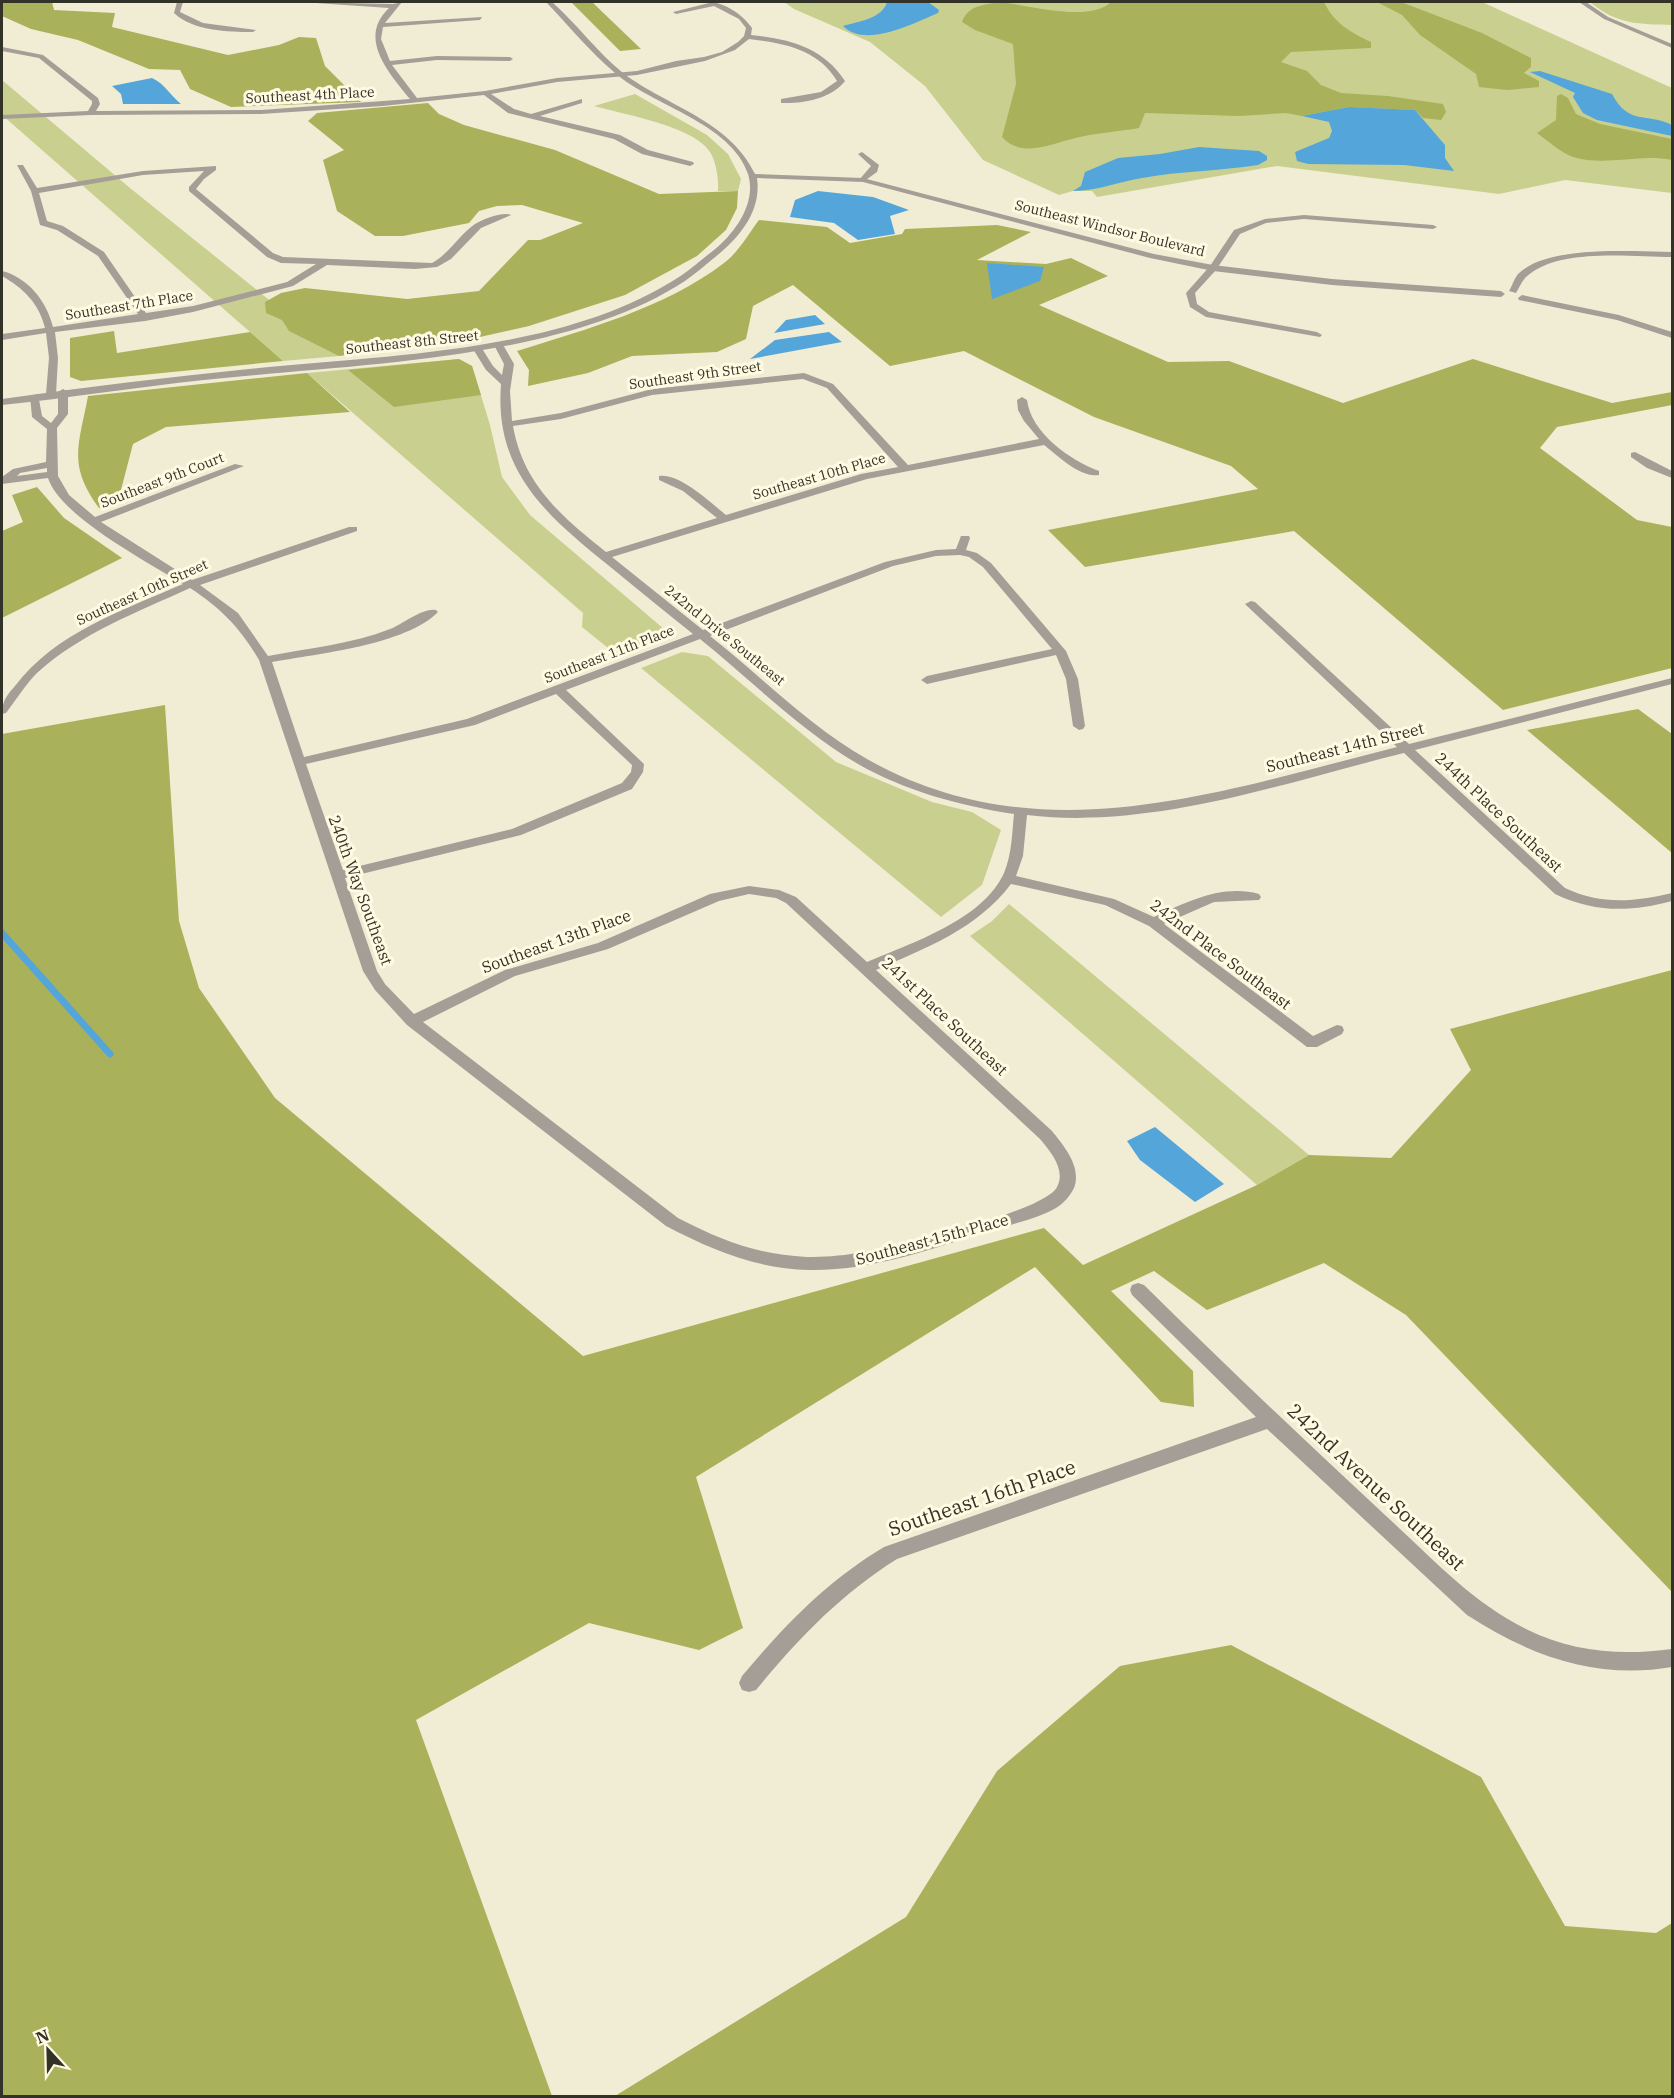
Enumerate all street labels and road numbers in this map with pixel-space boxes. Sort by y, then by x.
street label: Southeast 4th Place [245,83,375,107]
street label: Southeast Windsor Boulevard [1013,196,1207,260]
street label: Southeast 7th Place [64,286,194,324]
street label: Southeast 8th Street [345,326,479,358]
street label: Southeast 9th Street [628,357,762,393]
street label: Southeast 9th Court [98,448,226,512]
street label: Southeast 10th Place [750,448,888,504]
street label: Southeast 10th Street [74,555,210,629]
street label: 242nd Drive Southeast [661,581,789,689]
street label: Southeast 11th Place [542,621,676,687]
street label: Southeast 14th Street [1264,718,1426,776]
street label: 244th Place Southeast [1431,748,1567,876]
street label: 240th Way Southeast [325,812,398,968]
street label: 242nd Place Southeast [1147,895,1296,1014]
street label: Southeast 13th Place [479,905,633,977]
street label: 241st Place Southeast [878,953,1012,1080]
street label: Southeast 15th Place [853,1209,1011,1269]
street label: 242nd Avenue Southeast [1282,1397,1471,1576]
street label: Southeast 16th Place [885,1453,1079,1542]

